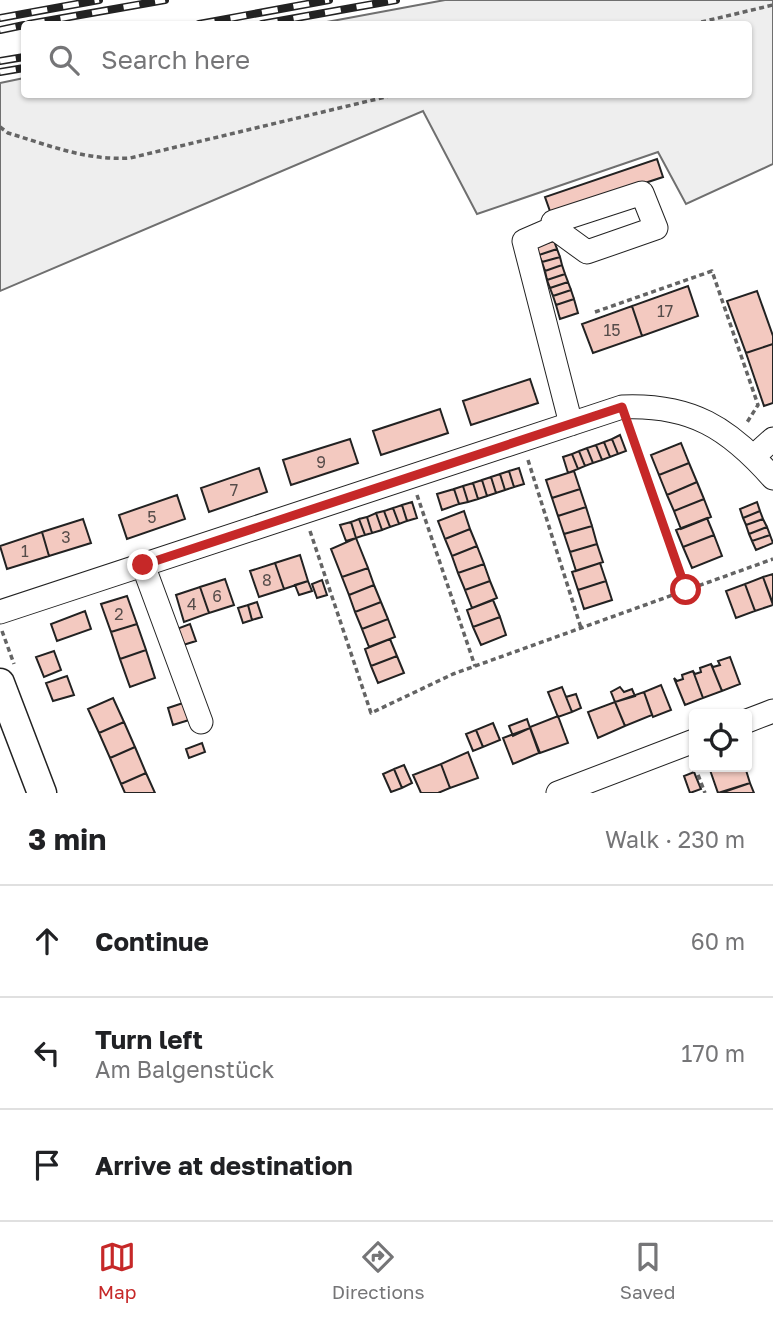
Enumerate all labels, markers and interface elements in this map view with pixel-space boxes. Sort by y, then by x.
search box [21,21,752,98]
icon: search [45,41,83,79]
text: Search here [101,44,250,75]
house number: 17 [657,301,673,321]
house number: 15 [603,320,621,340]
house number: 9 [316,452,326,472]
house number: 7 [230,480,238,500]
house number: 5 [147,507,157,527]
house number: 3 [61,527,71,547]
house number: 1 [21,541,29,561]
route end [127,549,158,580]
house number: 8 [262,570,272,590]
route start [670,574,701,605]
house number: 6 [212,586,222,606]
house number: 4 [187,594,197,614]
house number: 2 [114,604,124,624]
map controls [689,709,752,772]
button: locate [689,709,752,772]
text: 3 min [28,821,106,857]
text: Walk · 230 m [605,825,745,853]
icon: ahead [28,922,66,960]
text: Continue [95,926,209,957]
text: 60 m [691,927,745,955]
text: Turn left [95,1024,203,1055]
icon: left [28,1034,66,1072]
text: 170 m [681,1039,745,1067]
text: Am Balgenstück [95,1055,275,1083]
icon: arrive [28,1146,66,1184]
text: Arrive at destination [95,1150,353,1181]
tab: Map [98,1238,136,1303]
tab: Directions [332,1238,425,1303]
tab: Saved [620,1238,675,1303]

